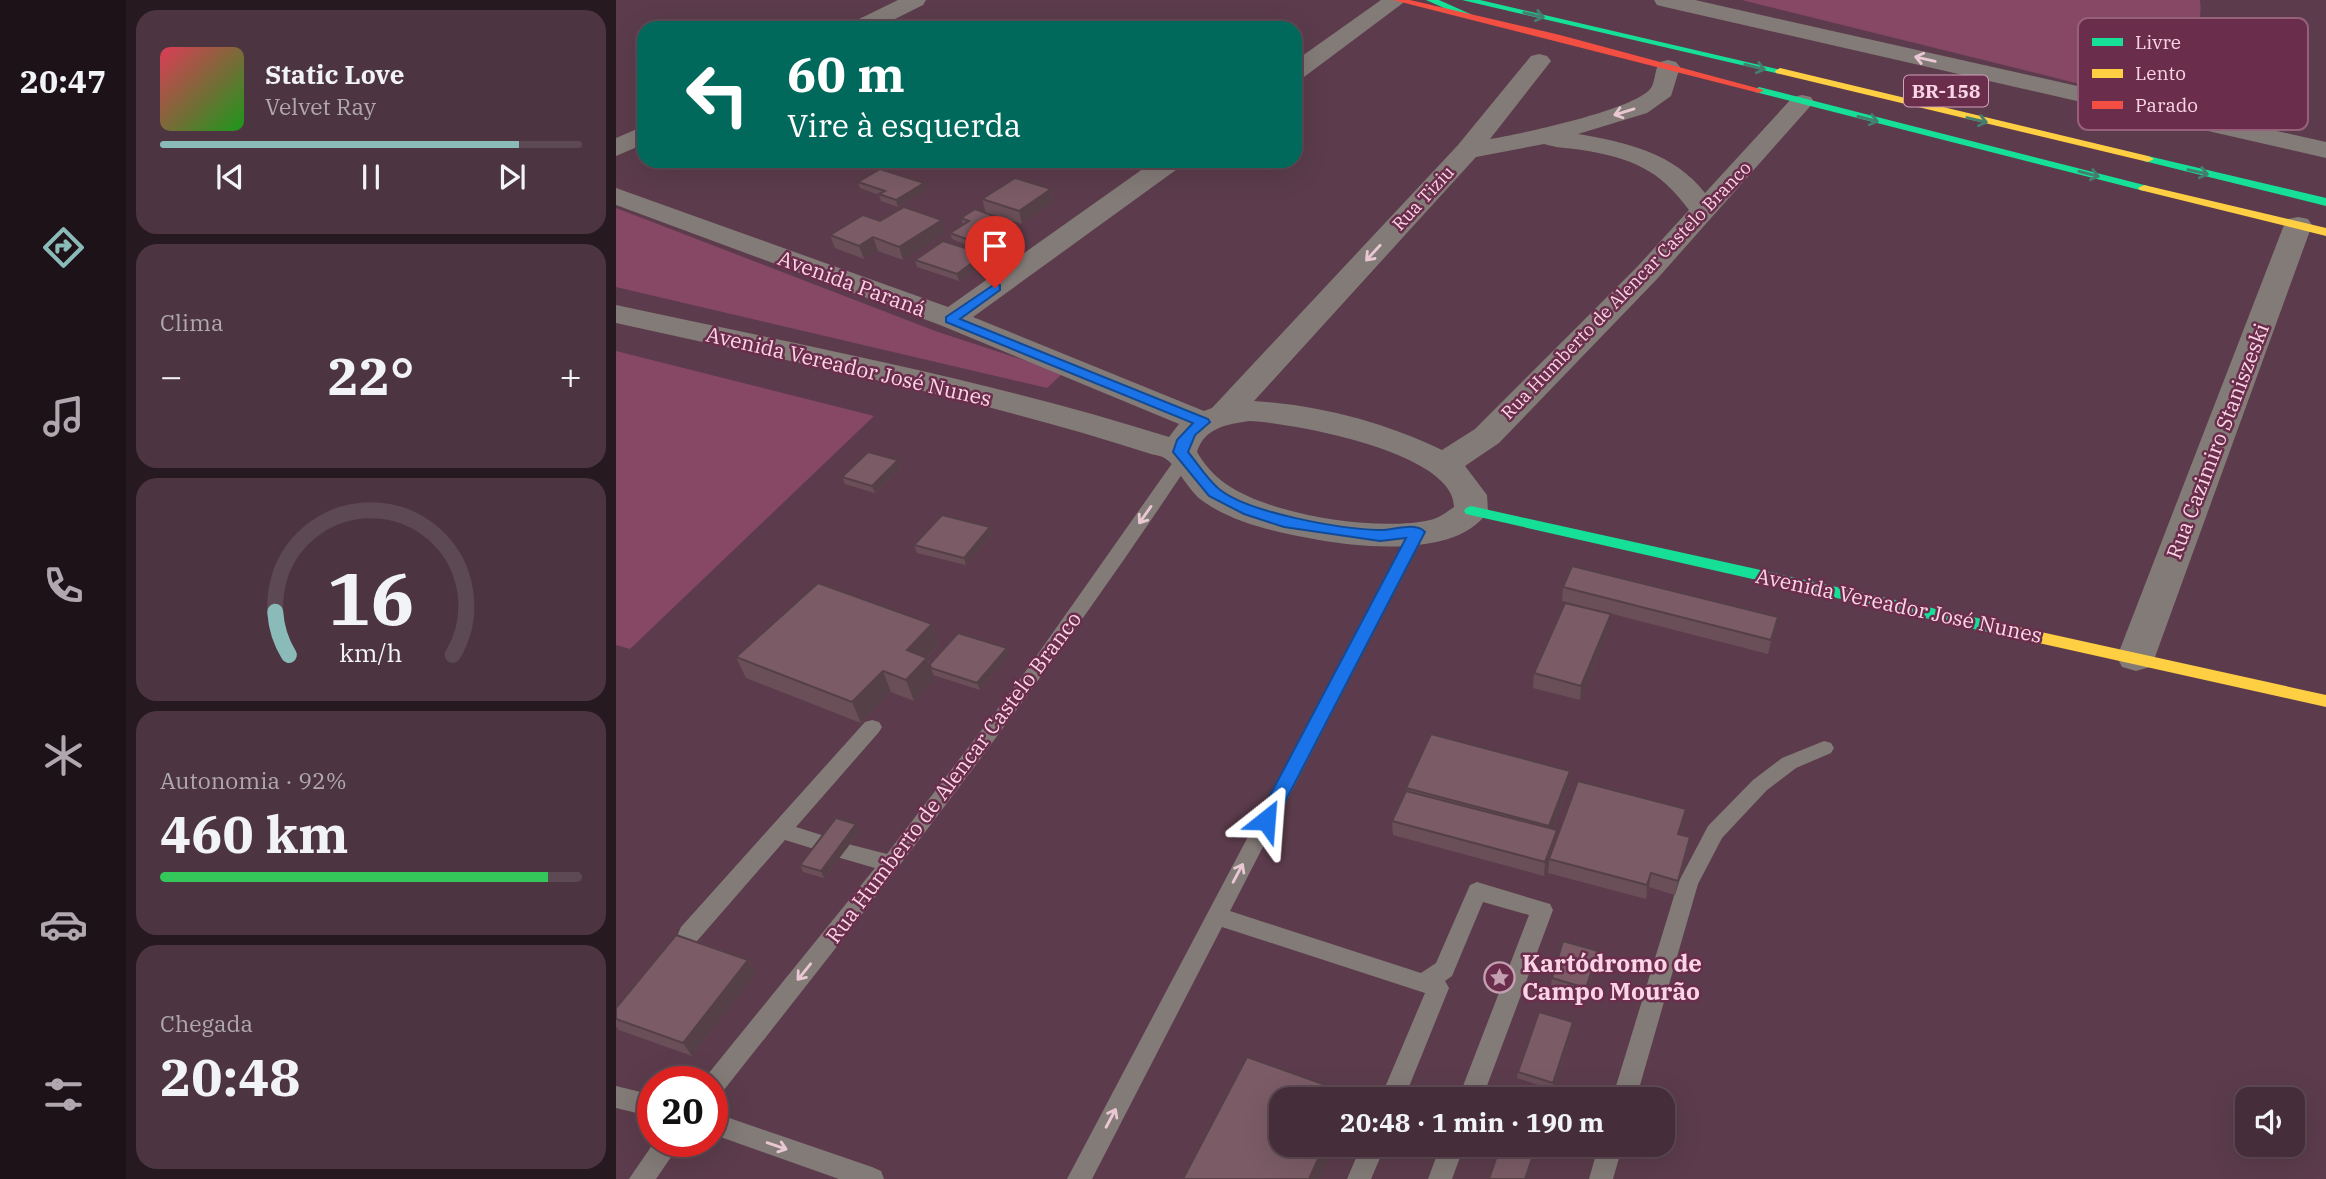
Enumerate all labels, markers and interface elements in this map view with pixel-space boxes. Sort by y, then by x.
one-way arrow [1522,9,1545,22]
legend [2078,18,2308,130]
text: Livre [2135,30,2181,54]
text: 60 m [787,42,905,105]
icon: left [672,49,763,140]
one-way arrow [1914,52,1937,65]
text: Static Love [265,57,404,91]
text: 20:47 [20,60,106,102]
one-way arrow [1744,61,1766,74]
text: Lento [2135,61,2186,85]
road number: BR-158 [1904,76,1988,106]
text: Velvet Ray [265,91,376,121]
text: Parado [2135,93,2198,117]
text: Vire à esquerda [787,104,1021,146]
one-way arrow [1613,106,1635,119]
one-way arrow [1856,113,1879,126]
one-way arrow [1965,114,1988,127]
street label: Rua Humberto de Alencar Castelo Branco [1496,156,1756,424]
icon: previous [211,158,249,196]
icon: pause [352,158,390,196]
icon: next [493,158,531,196]
street label: Rua Tiziu [1387,161,1459,235]
one-way arrow [2186,166,2209,179]
one-way arrow [2077,168,2100,181]
pin [965,216,1025,288]
icon: directions [39,223,88,272]
icon: arrive [976,227,1014,265]
street label: Avenida Paraná [774,243,930,323]
one-way arrow [1365,244,1381,262]
text: Clima [160,307,224,337]
street label: Avenida Vereador José Nunes [703,319,995,413]
street label: Rua Cazimiro Staniszeski [2159,319,2275,563]
text: 22° [328,342,414,409]
text: − [160,351,183,400]
text: + [559,351,582,400]
icon: music [39,392,88,441]
one-way arrow [1138,505,1152,524]
text: 16 [327,551,415,646]
icon: phone [39,561,88,610]
street label: Avenida Vereador José Nunes [1753,561,2045,649]
street label: Rua Humberto de Alencar Castelo Branco [819,605,1087,949]
text: km/h [339,636,403,669]
icon: climate [39,731,88,780]
text: Autonomia · 92% [160,765,347,795]
position arrow [1229,783,1303,857]
text: 460 km [160,800,349,867]
one-way arrow [1232,863,1246,884]
icon: car [39,900,88,949]
place label: Kartódromo de Campo Mourão [1522,947,1702,1007]
place icon: Kartódromo de Campo Mourão [1482,960,1516,994]
one-way arrow [796,963,812,981]
text: Chegada [160,1008,253,1038]
text: 20:48 [160,1043,301,1110]
speed limit sign: 20 [637,1066,728,1157]
icon: filters [39,1070,88,1119]
map controls [2235,1087,2305,1157]
button: sound [2235,1087,2305,1157]
text: 20:48 · 1 min · 190 m [1340,1105,1604,1139]
one-way arrow [1104,1109,1118,1129]
one-way arrow [765,1141,787,1153]

